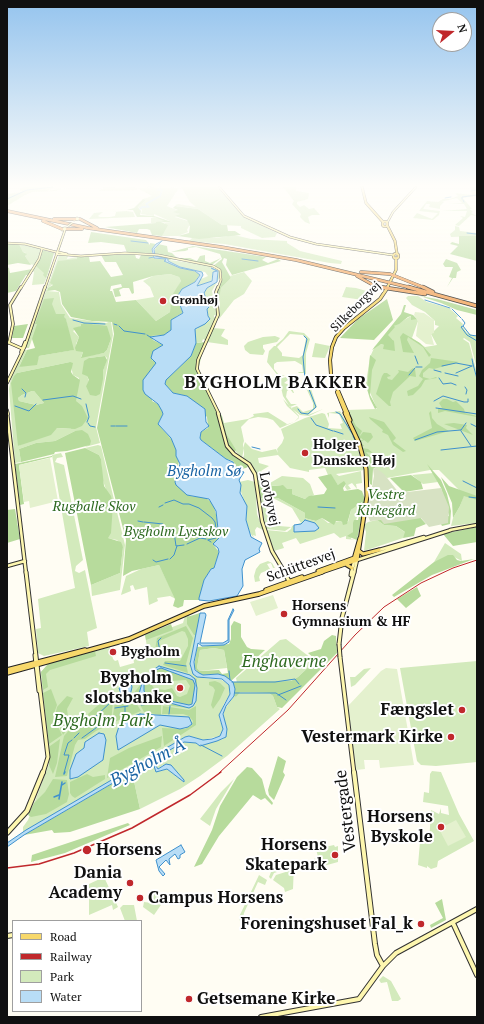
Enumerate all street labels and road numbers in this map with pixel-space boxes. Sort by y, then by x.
street label: Silkeborgvej [328,279,384,335]
street label: Lovbyvej [255,470,283,528]
street label: Schüttesvej [264,546,338,586]
street label: Vestergade [331,769,361,853]

